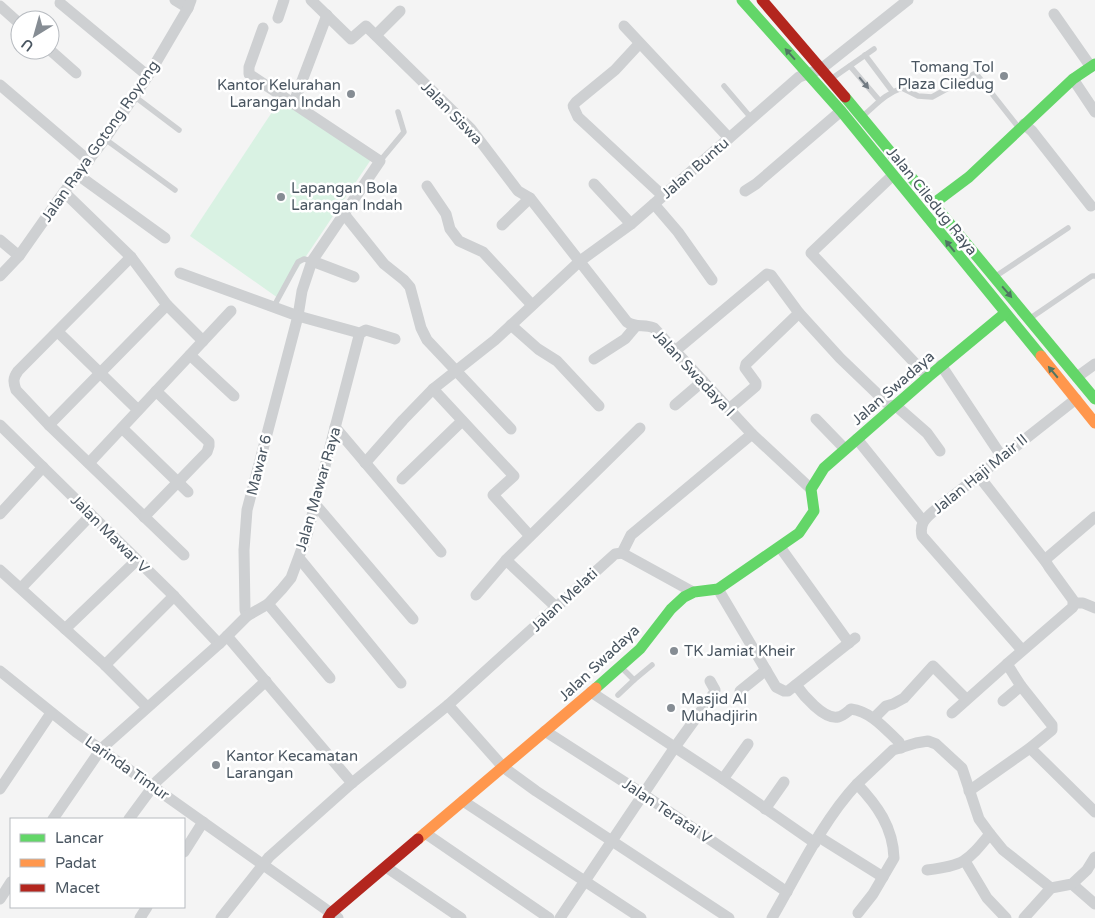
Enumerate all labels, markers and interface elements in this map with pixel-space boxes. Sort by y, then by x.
north arrow [10,10,60,60]
text: U [18,35,37,55]
one-way arrow [784,48,796,60]
street label: Jalan Raya Gotong Royong [37,57,163,225]
place label: Tomang Tol Plaza Ciledug [898,58,994,93]
marker: Tomang Tol Plaza Ciledug [998,70,1010,82]
place label: Kantor Kelurahan Larangan Indah [217,76,341,111]
one-way arrow [859,77,870,90]
street label: Jalan Siswa [417,78,487,148]
marker: Kantor Kelurahan Larangan Indah [345,88,357,100]
street label: Jalan Buntu [657,134,733,202]
street label: Jalan Ciledug Raya [883,143,981,259]
place label: Lapangan Bola Larangan Indah [291,179,403,214]
marker: Lapangan Bola Larangan Indah [275,191,287,203]
one-way arrow [944,240,955,253]
one-way arrow [1001,286,1012,298]
street label: Jalan Swadaya I [649,326,739,420]
street label: Jalan Swadaya [848,347,938,429]
one-way arrow [1047,366,1059,378]
street label: Jalan Mawar Raya [292,425,344,553]
street label: Jalan Haji Mair II [929,430,1031,518]
street label: Mawar 6 [243,433,275,497]
street label: Jalan Mawar V [67,491,153,577]
street label: Jalan Melati [527,564,601,636]
street label: Jalan Swadaya [555,621,643,705]
place label: TK Jamiat Kheir [684,642,795,660]
marker: TK Jamiat Kheir [668,645,680,657]
place label: Masjid Al Muhadjirin [681,690,758,725]
marker: Masjid Al Muhadjirin [665,702,677,714]
street label: Larinda Timur [81,732,173,804]
place label: Kantor Kecamatan Larangan [226,747,358,782]
marker: Kantor Kecamatan Larangan [210,759,222,771]
street label: Jalan Teratai V [619,775,715,848]
legend [10,818,185,908]
text: Lancar [55,829,104,847]
text: Padat [55,854,97,872]
text: Macet [55,879,100,897]

